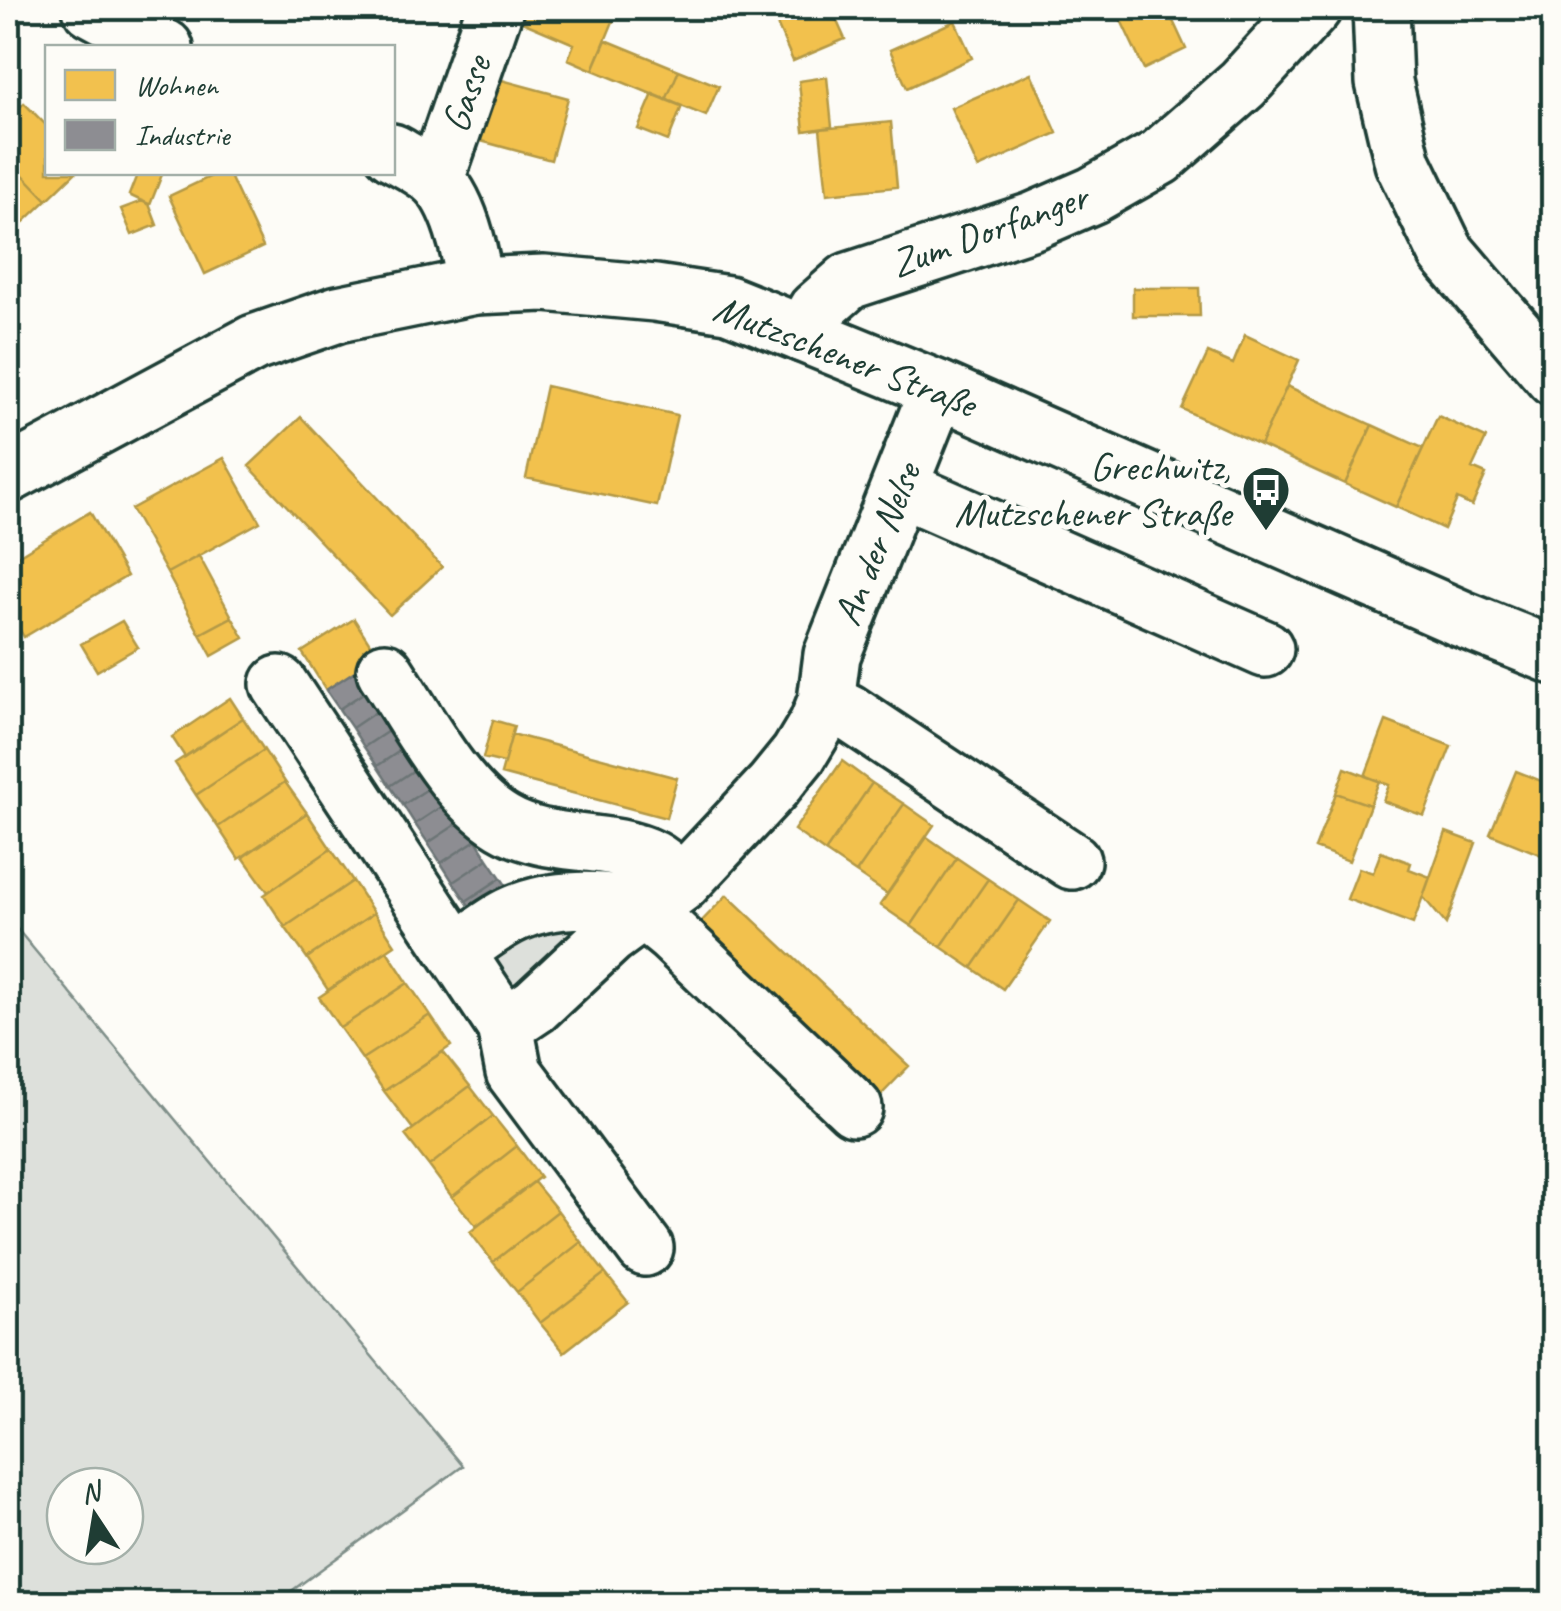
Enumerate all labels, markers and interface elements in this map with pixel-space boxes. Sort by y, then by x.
legend [45,45,395,175]
street label: Gasse [430,47,503,139]
text: Wohnen [135,66,219,104]
text: Industrie [135,116,232,154]
street label: Zum Dorfanger [884,170,1098,289]
street label: Mutzschener Straße [707,283,986,430]
place label: Grechwitz, Mutzschener Straße [954,442,1234,538]
street label: An der Nelse [822,453,933,632]
bus stop icon: Grechwitz, Mutzschener Straße [1240,464,1292,532]
north arrow [45,1466,145,1566]
text: N [78,1472,107,1511]

